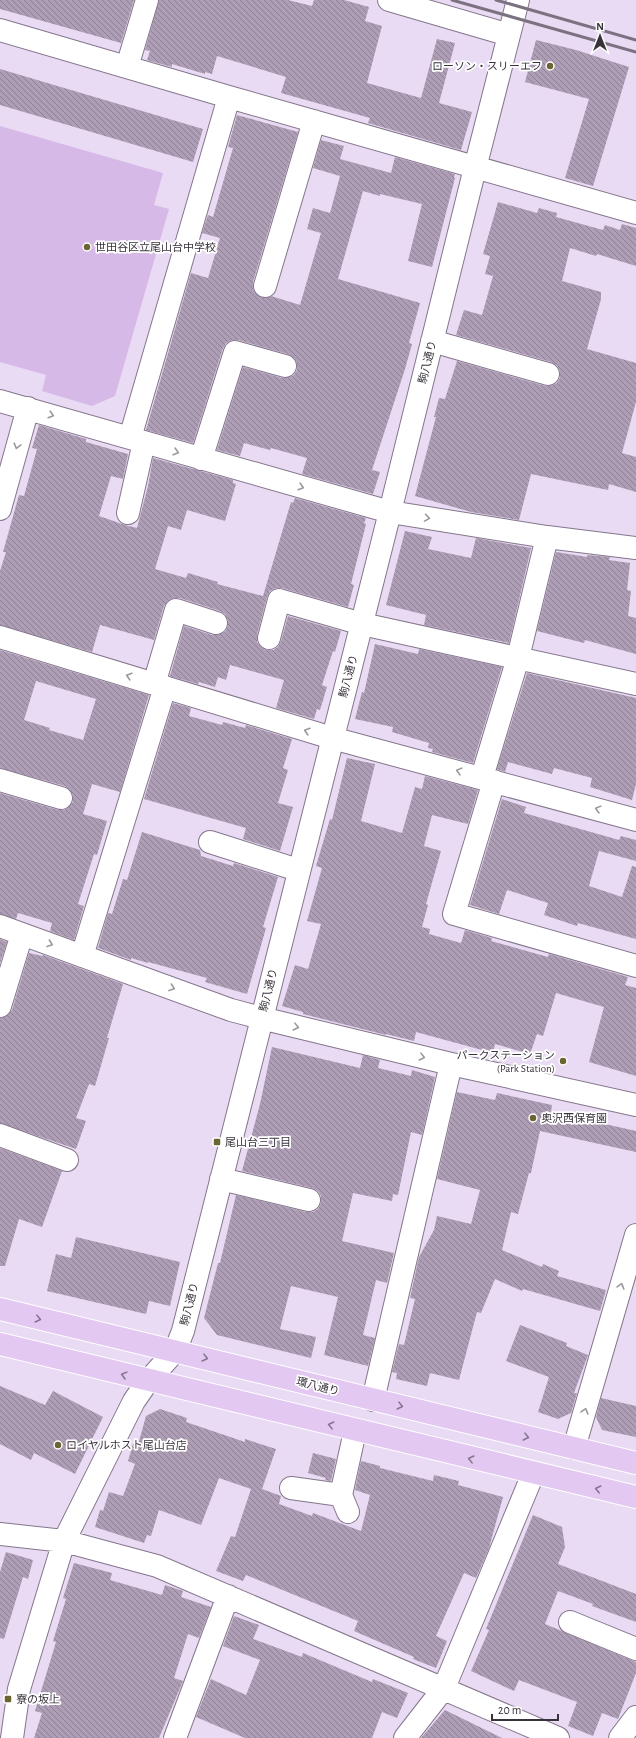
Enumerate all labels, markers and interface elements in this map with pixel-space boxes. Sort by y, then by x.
north arrow [580,16,620,56]
text: N [596,21,604,32]
place label: ローソン・スリーエフ [432,61,542,72]
marker: ローソン・スリーエフ [545,61,555,71]
place label: 世田谷区立尾山台中学校 [95,241,216,253]
marker: 世田谷区立尾山台中学校 [82,242,92,252]
street label: 駒八通り [416,339,438,385]
one-way arrow [47,410,54,419]
one-way arrow [13,442,22,449]
one-way arrow [172,447,179,456]
one-way arrow [297,482,304,491]
one-way arrow [424,513,430,522]
street label: 駒八通り [337,653,359,699]
one-way arrow [126,672,133,681]
one-way arrow [304,727,311,736]
one-way arrow [456,768,463,776]
one-way arrow [595,805,602,814]
one-way arrow [46,939,53,948]
street label: 駒八通り [257,967,279,1013]
one-way arrow [168,984,175,992]
one-way arrow [293,1022,299,1030]
place label: パークステーション (Park Station) [457,1050,555,1074]
one-way arrow [419,1053,426,1061]
marker: パークステーション (Park Station) [558,1056,568,1066]
place label: 奥沢西保育園 [541,1112,607,1124]
marker: 奥沢西保育園 [528,1113,538,1123]
place label: 尾山台三丁目 [225,1136,291,1148]
marker: 尾山台三丁目 [212,1137,222,1147]
street label: 駒八通り [178,1281,200,1327]
one-way arrow [616,1283,625,1290]
one-way arrow [35,1314,41,1322]
one-way arrow [202,1354,208,1362]
one-way arrow [120,1371,127,1379]
street label: 環八通り [295,1375,341,1397]
one-way arrow [396,1401,403,1410]
one-way arrow [580,1408,589,1415]
one-way arrow [328,1421,335,1430]
one-way arrow [523,1432,529,1440]
place label: ロイヤルホスト尾山台店 [66,1439,187,1451]
marker: ロイヤルホスト尾山台店 [53,1440,63,1450]
one-way arrow [468,1455,475,1464]
one-way arrow [595,1485,601,1493]
marker: 寮の坂上 [3,1694,13,1704]
place label: 寮の坂上 [16,1694,60,1705]
scale bar [492,1696,558,1722]
text: 20 m [498,1704,521,1716]

